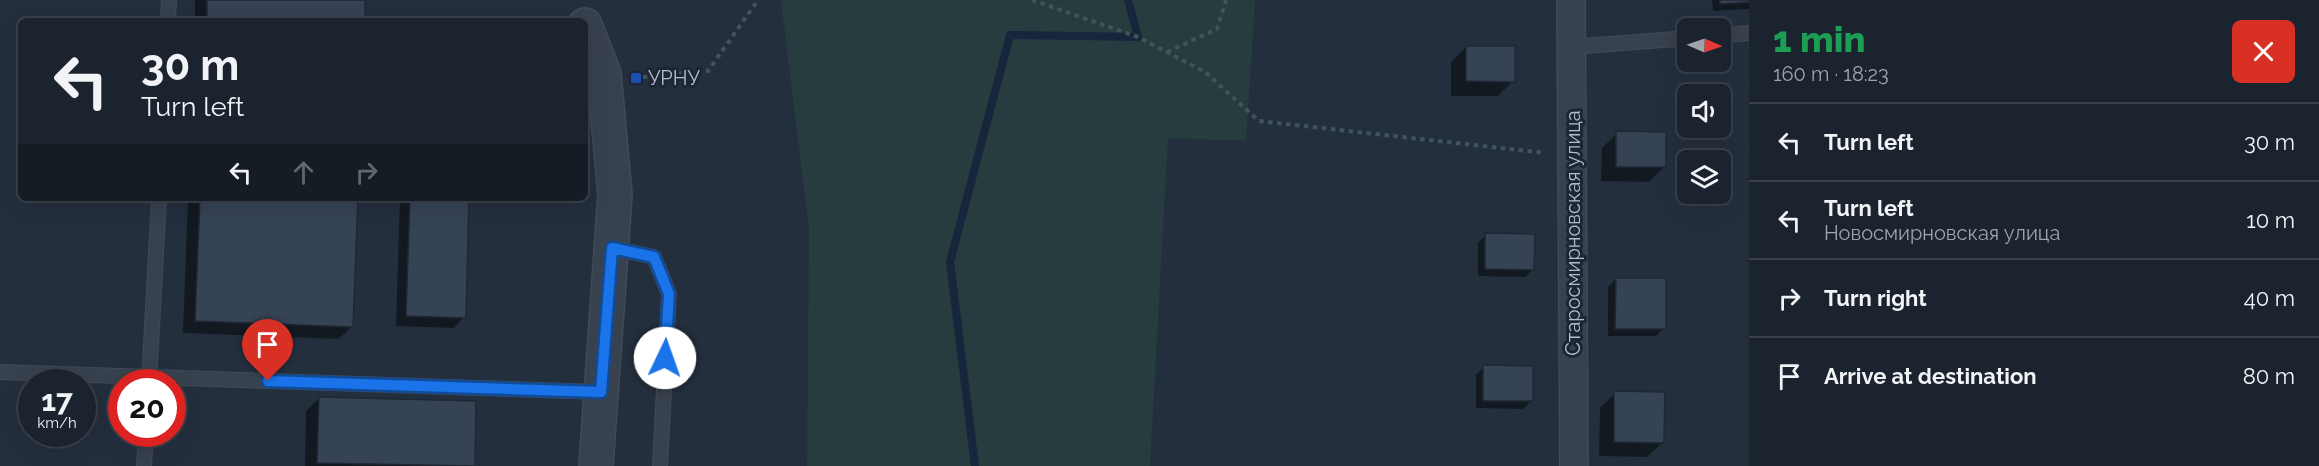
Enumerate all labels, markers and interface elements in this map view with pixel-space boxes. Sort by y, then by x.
north arrow [1677,18,1731,72]
map controls [1677,18,1731,204]
text: 1 min [1773,18,1865,60]
button: close [2232,20,2295,83]
text: 30 m [141,41,239,90]
icon: left [42,42,120,120]
text: 160 m · 18:23 [1773,62,1889,86]
place label: УРНУ [648,66,701,90]
marker: УРНУ [629,71,643,85]
button: sound [1677,84,1731,138]
text: Turn left [141,91,244,122]
street label: Старосмирновская улица [1561,110,1585,356]
icon: left [1773,126,1806,159]
text: Turn left [1824,129,1914,155]
text: 30 m [2244,129,2295,155]
button: layers [1677,150,1731,204]
icon: left [224,156,257,189]
icon: ahead [287,156,320,189]
icon: right [350,156,383,189]
text: Turn left [1824,195,1914,221]
icon: left [1773,204,1806,237]
text: 10 m [2246,207,2295,233]
text: Новосмирновская улица [1824,221,2060,245]
icon: right [1773,282,1806,315]
text: Turn right [1824,285,1927,311]
text: 40 m [2244,285,2295,311]
pin [242,319,293,381]
position arrow [633,326,697,390]
icon: arrive [251,328,284,361]
icon: arrive [1773,360,1806,393]
text: Arrive at destination [1824,363,2037,389]
text: 80 m [2243,363,2295,389]
speed limit sign: 20 [108,369,186,447]
text: 17 [41,383,73,418]
text: km/h [37,414,77,432]

